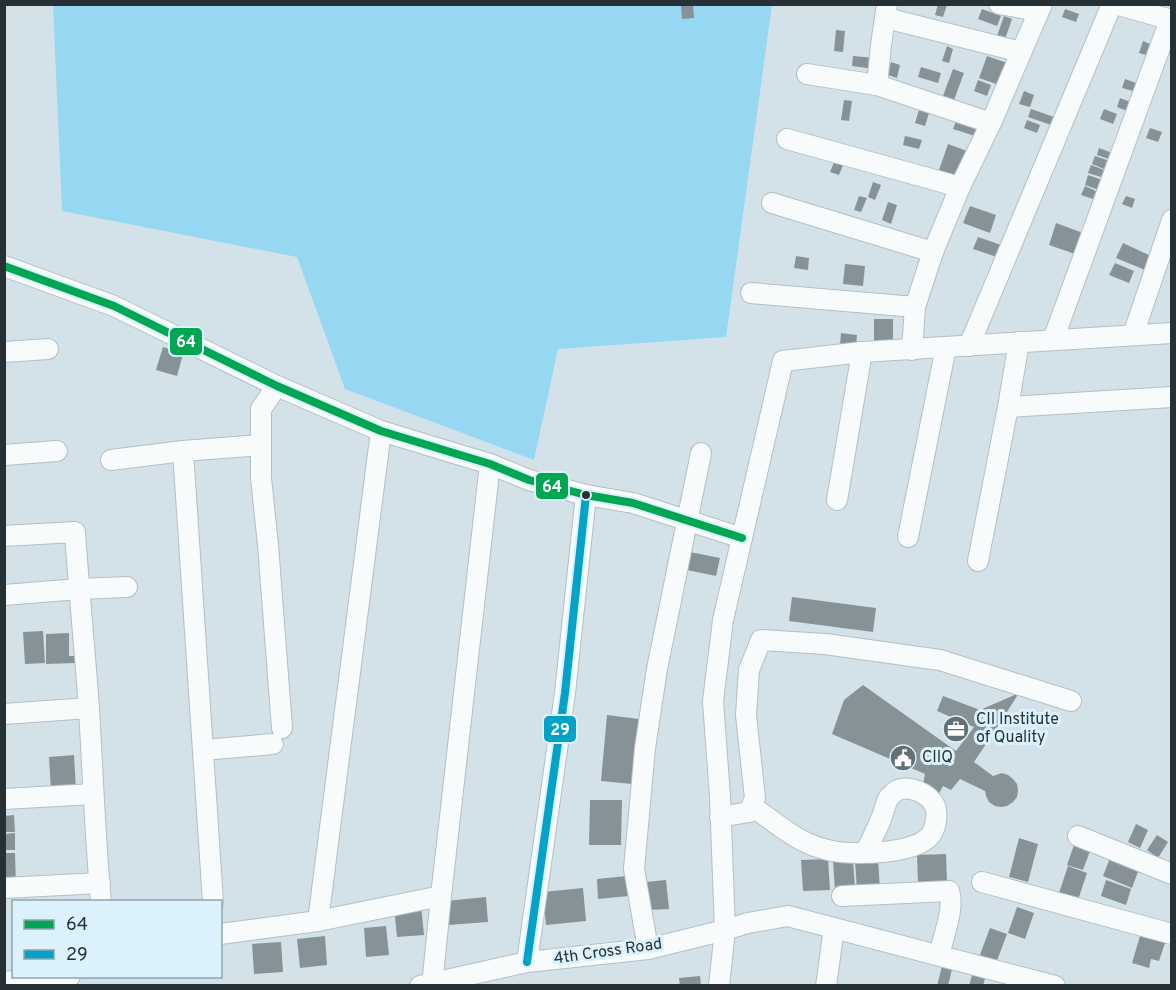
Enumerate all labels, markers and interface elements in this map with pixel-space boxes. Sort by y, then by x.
line badge: 64 [169,327,203,356]
text: 64 [176,333,196,353]
line badge: 64 [535,472,569,500]
text: 64 [542,478,562,498]
unlabelled marker [580,489,592,501]
place label: CII Institute of Quality [976,710,1059,748]
office icon: CII Institute of Quality [941,714,971,744]
line badge: 29 [543,715,577,743]
text: 29 [550,721,570,741]
public building icon: CIIQ [888,743,918,773]
place label: CIIQ [922,748,953,768]
legend [12,900,222,978]
text: 64 [66,914,88,937]
street label: 4th Cross Road [553,934,663,970]
text: 29 [66,944,88,967]

